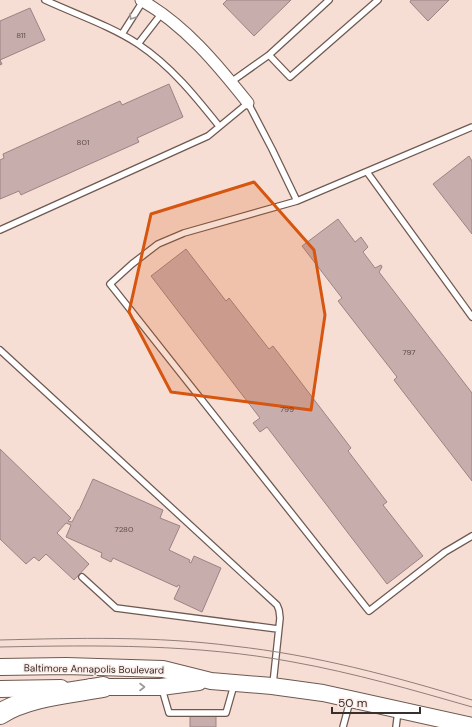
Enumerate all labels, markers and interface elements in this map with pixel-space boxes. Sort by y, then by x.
one-way arrow [130,13,137,20]
house number: 811 [16,30,26,40]
house number: 801 [77,137,89,147]
house number: 797 [402,347,416,357]
house number: 799 [280,404,294,414]
house number: 7280 [115,524,134,534]
street label: Baltimore Annapolis Boulevard [24,661,164,677]
one-way arrow [139,683,145,691]
scale bar [332,689,420,715]
text: 50 m [338,695,367,711]

